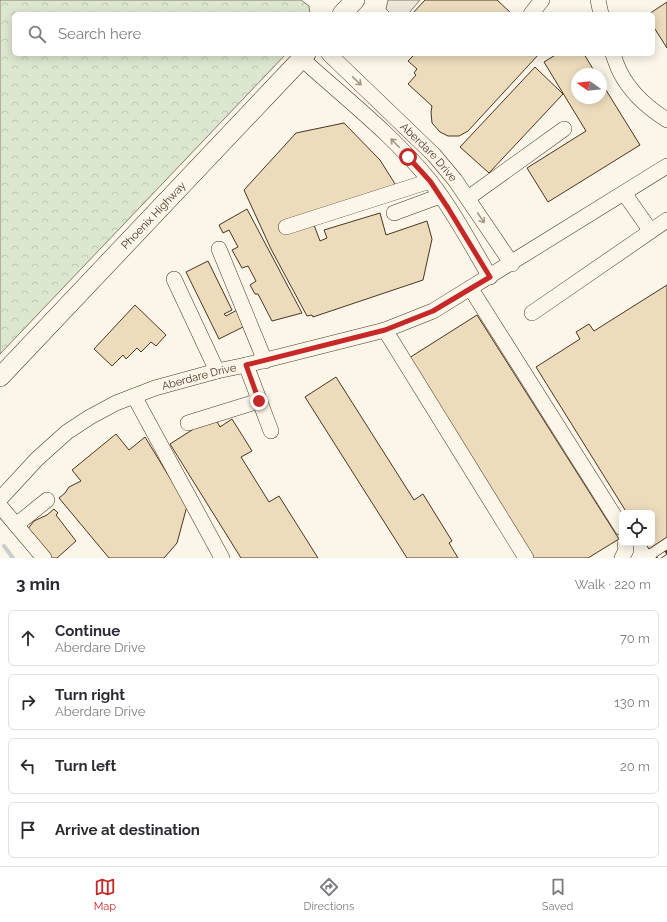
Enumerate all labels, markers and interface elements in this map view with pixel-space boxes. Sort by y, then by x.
search box [12,12,655,56]
icon: search [26,23,48,45]
text: Search here [58,25,141,43]
north arrow [571,68,607,104]
one-way arrow [352,76,362,86]
street label: Aberdare Drive [397,120,460,185]
one-way arrow [390,138,400,148]
route start [399,148,417,166]
street label: Phoenix Highway [119,179,189,252]
one-way arrow [477,212,485,223]
street label: Aberdare Drive [160,361,238,393]
route end [250,392,268,410]
map controls [619,510,655,546]
button: locate [619,510,655,546]
text: 3 min [16,574,60,594]
text: Walk · 220 m [575,577,651,592]
text: Continue [55,622,120,640]
icon: ahead [17,627,39,649]
text: 70 m [620,631,650,646]
text: Aberdare Drive [55,640,145,655]
text: Turn right [55,686,125,704]
icon: right [17,691,39,713]
text: 130 m [614,695,650,710]
text: Aberdare Drive [55,704,145,719]
icon: left [17,755,39,777]
text: Turn left [55,757,116,775]
text: 20 m [620,759,650,774]
icon: arrive [17,819,39,841]
text: Arrive at destination [55,821,200,839]
tab: Map [94,876,116,913]
tab: Directions [304,876,354,913]
tab: Saved [542,876,573,913]

